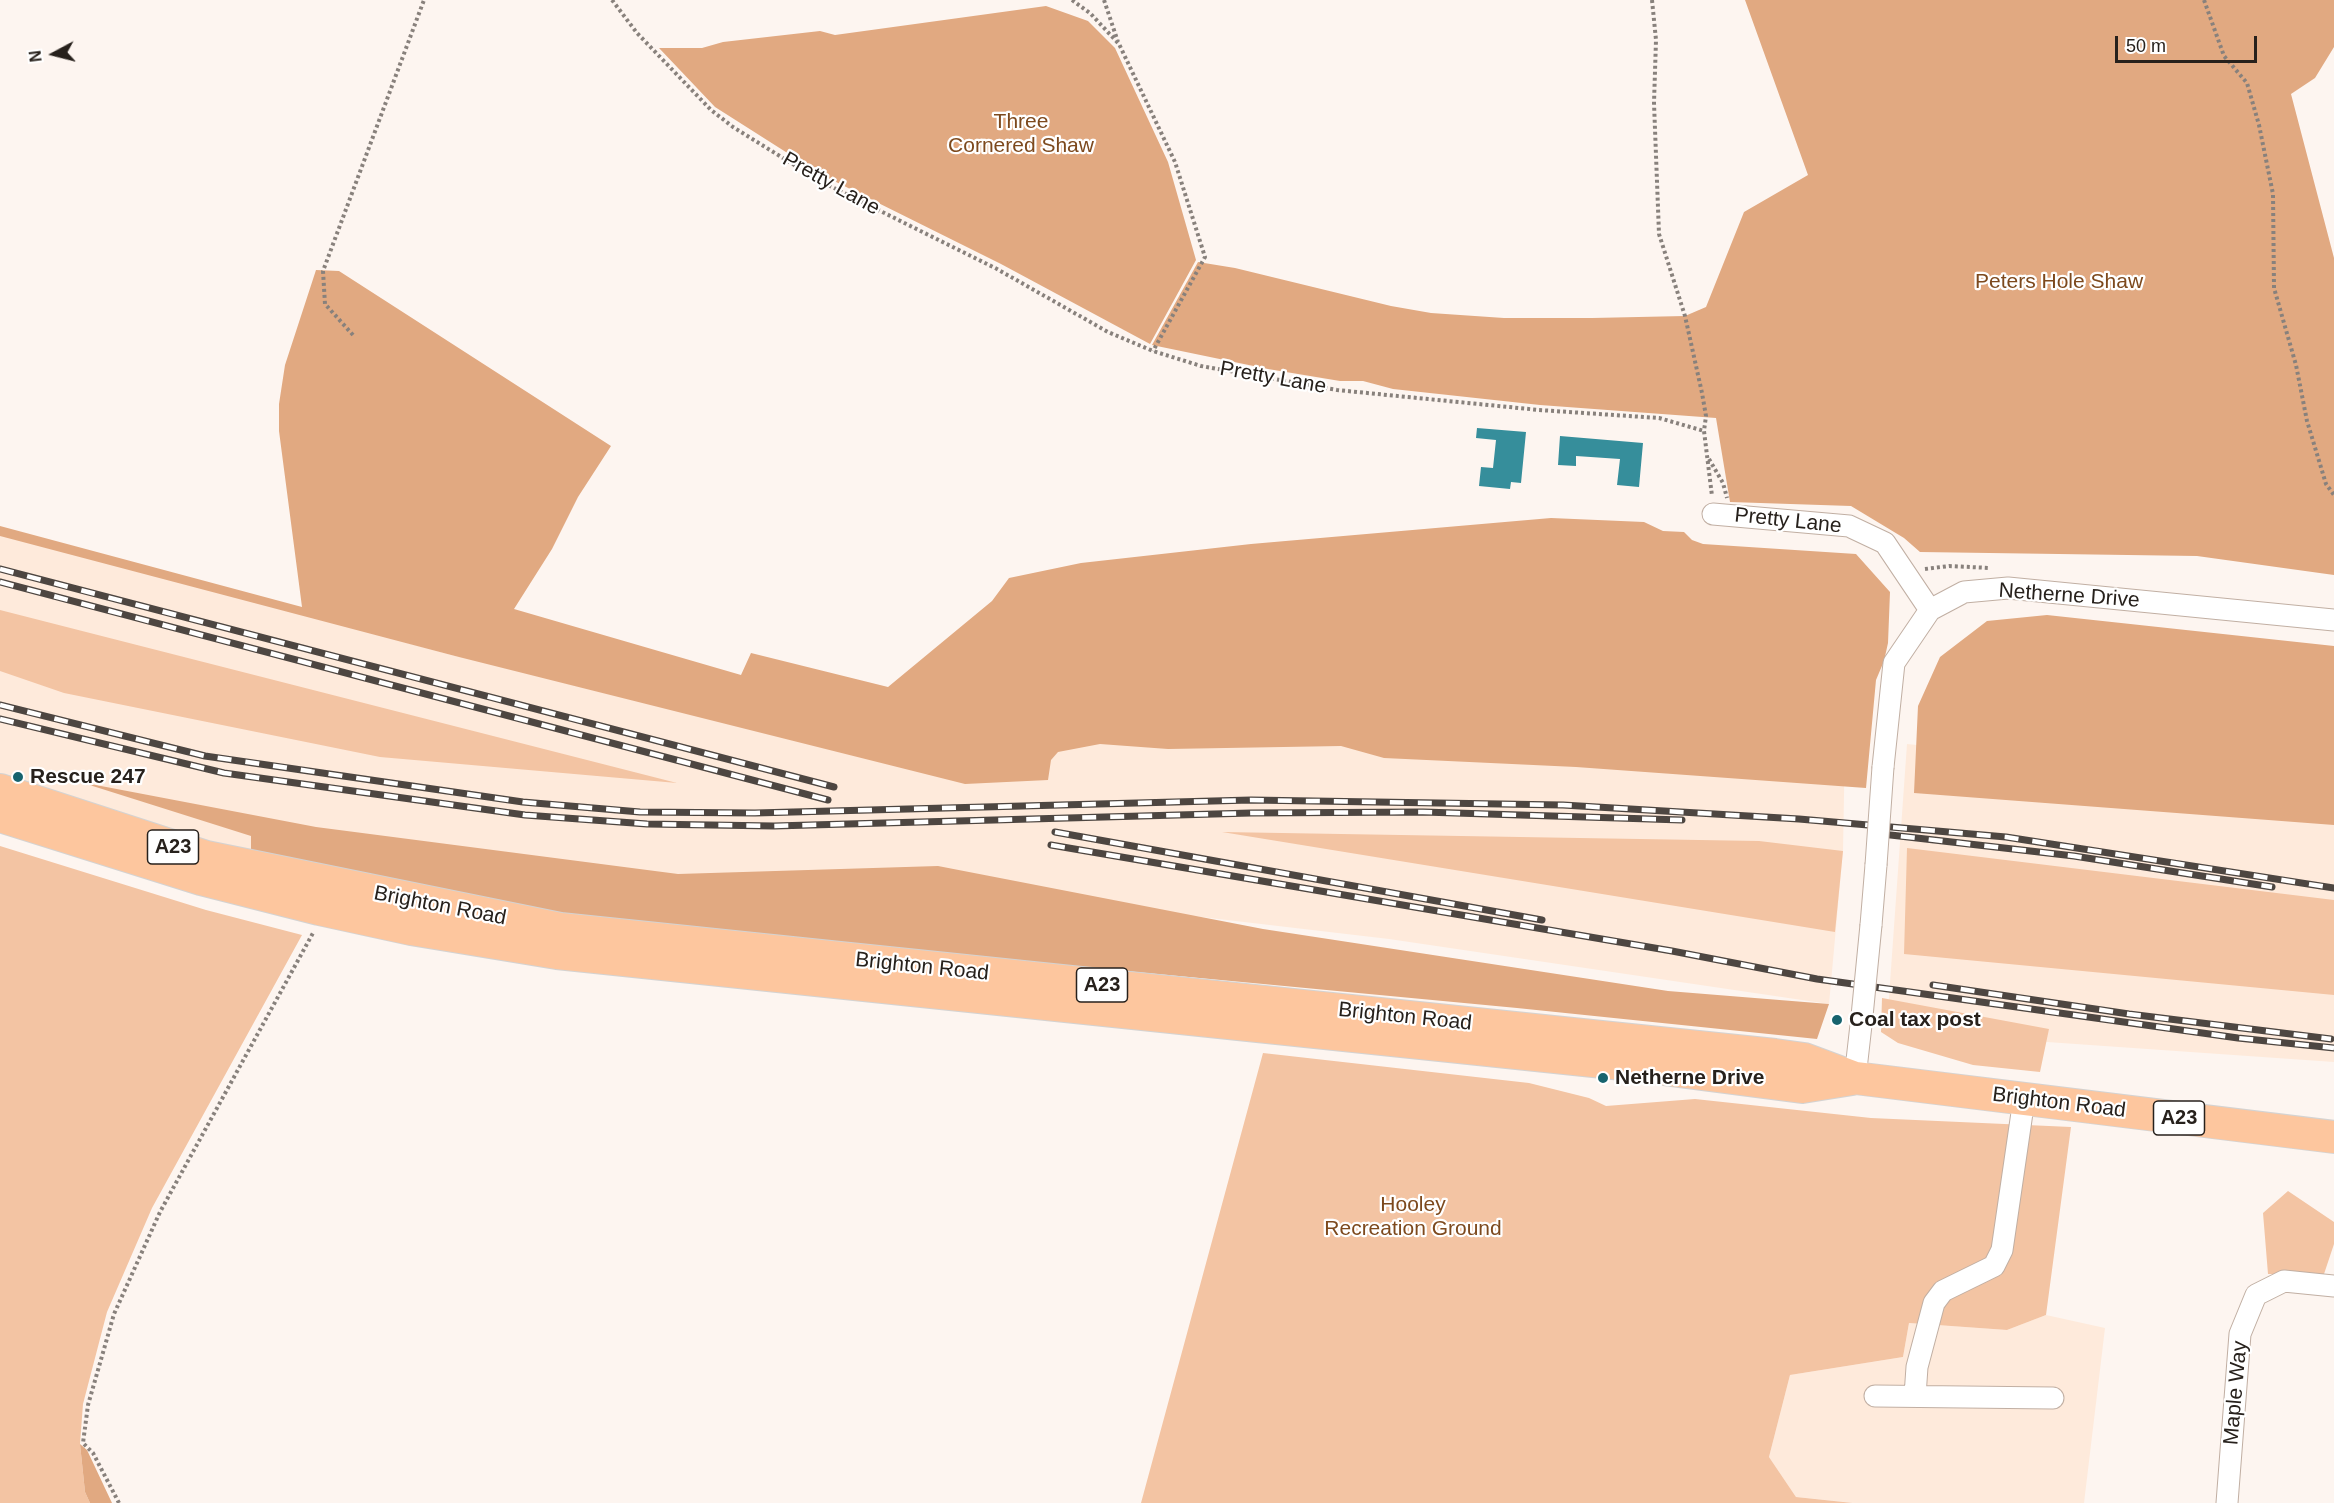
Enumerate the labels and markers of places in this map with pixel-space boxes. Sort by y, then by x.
place label: Rescue 247 [30,764,146,790]
marker: Rescue 247 [11,770,25,784]
place label: Coal tax post [1849,1007,1981,1033]
marker: Coal tax post [1830,1013,1844,1027]
place label: Netherne Drive [1615,1065,1764,1091]
marker: Netherne Drive [1596,1071,1610,1085]

